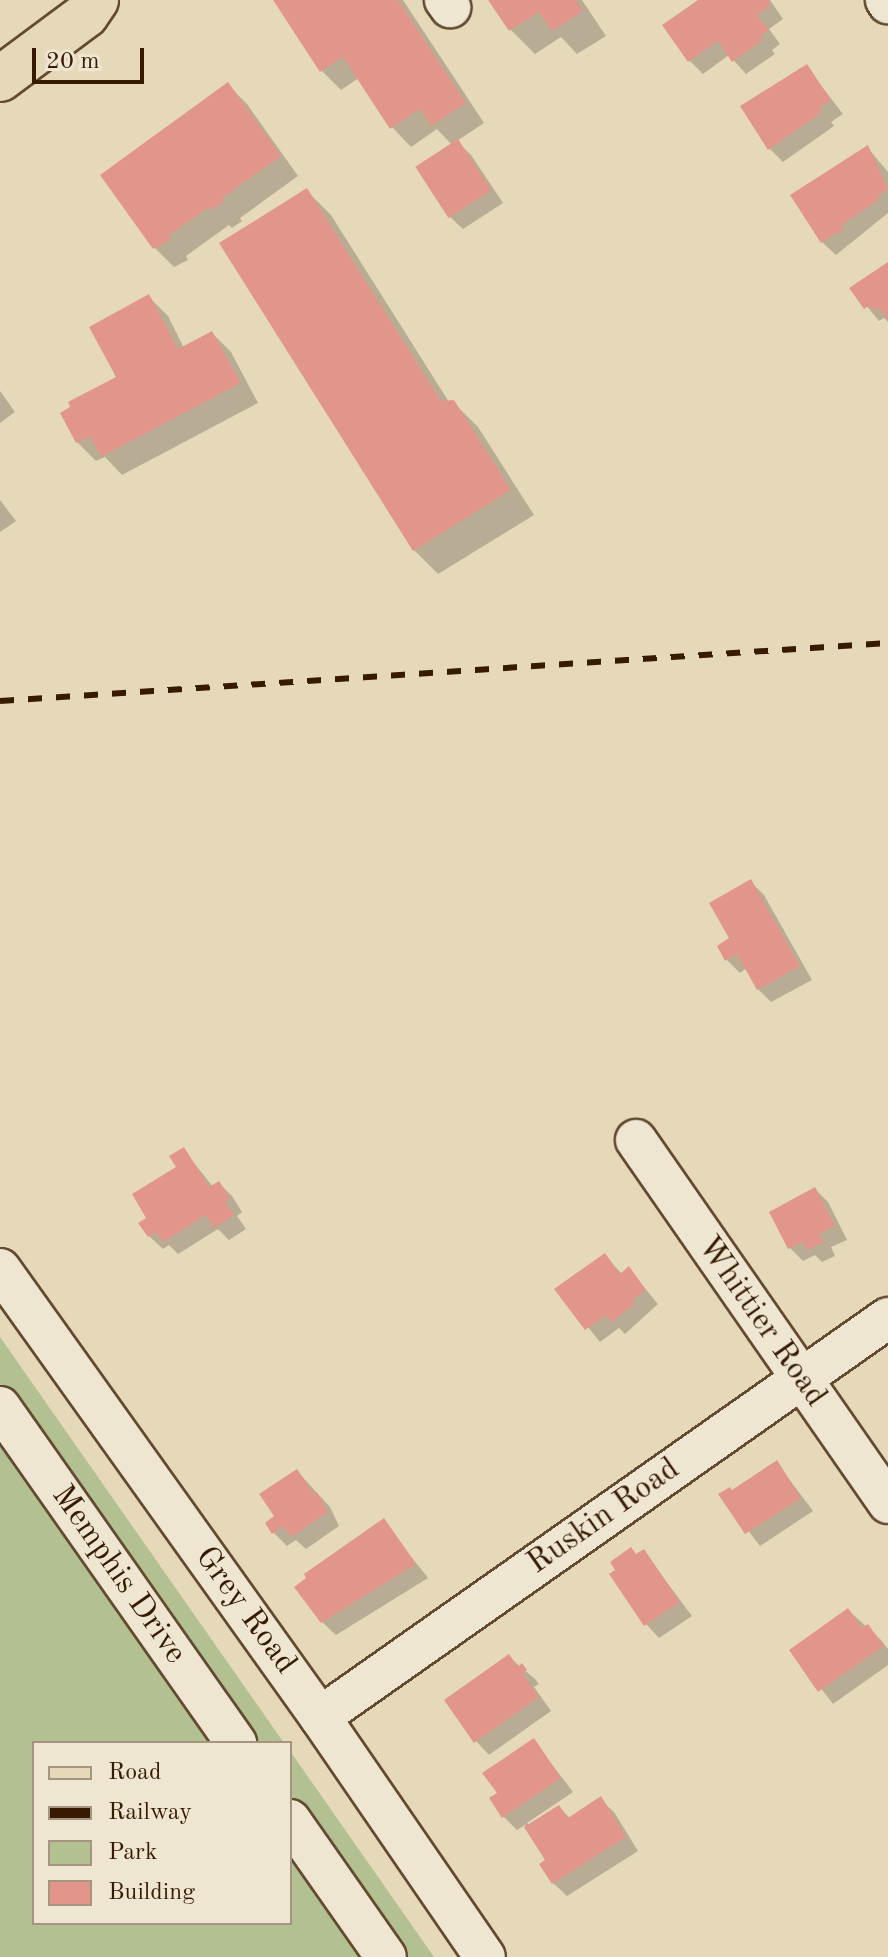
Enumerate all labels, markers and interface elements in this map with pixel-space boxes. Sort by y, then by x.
scale bar [36,32,148,82]
text: 20 m [46,50,100,74]
street label: Whittier Road [688,1229,834,1415]
street label: Ruskin Road [521,1451,687,1583]
street label: Memphis Drive [42,1478,194,1672]
street label: Grey Road [186,1540,304,1682]
legend [32,1741,292,1925]
text: Road [108,1761,161,1785]
text: Railway [108,1801,192,1825]
text: Park [108,1841,157,1865]
text: Building [108,1881,195,1905]

